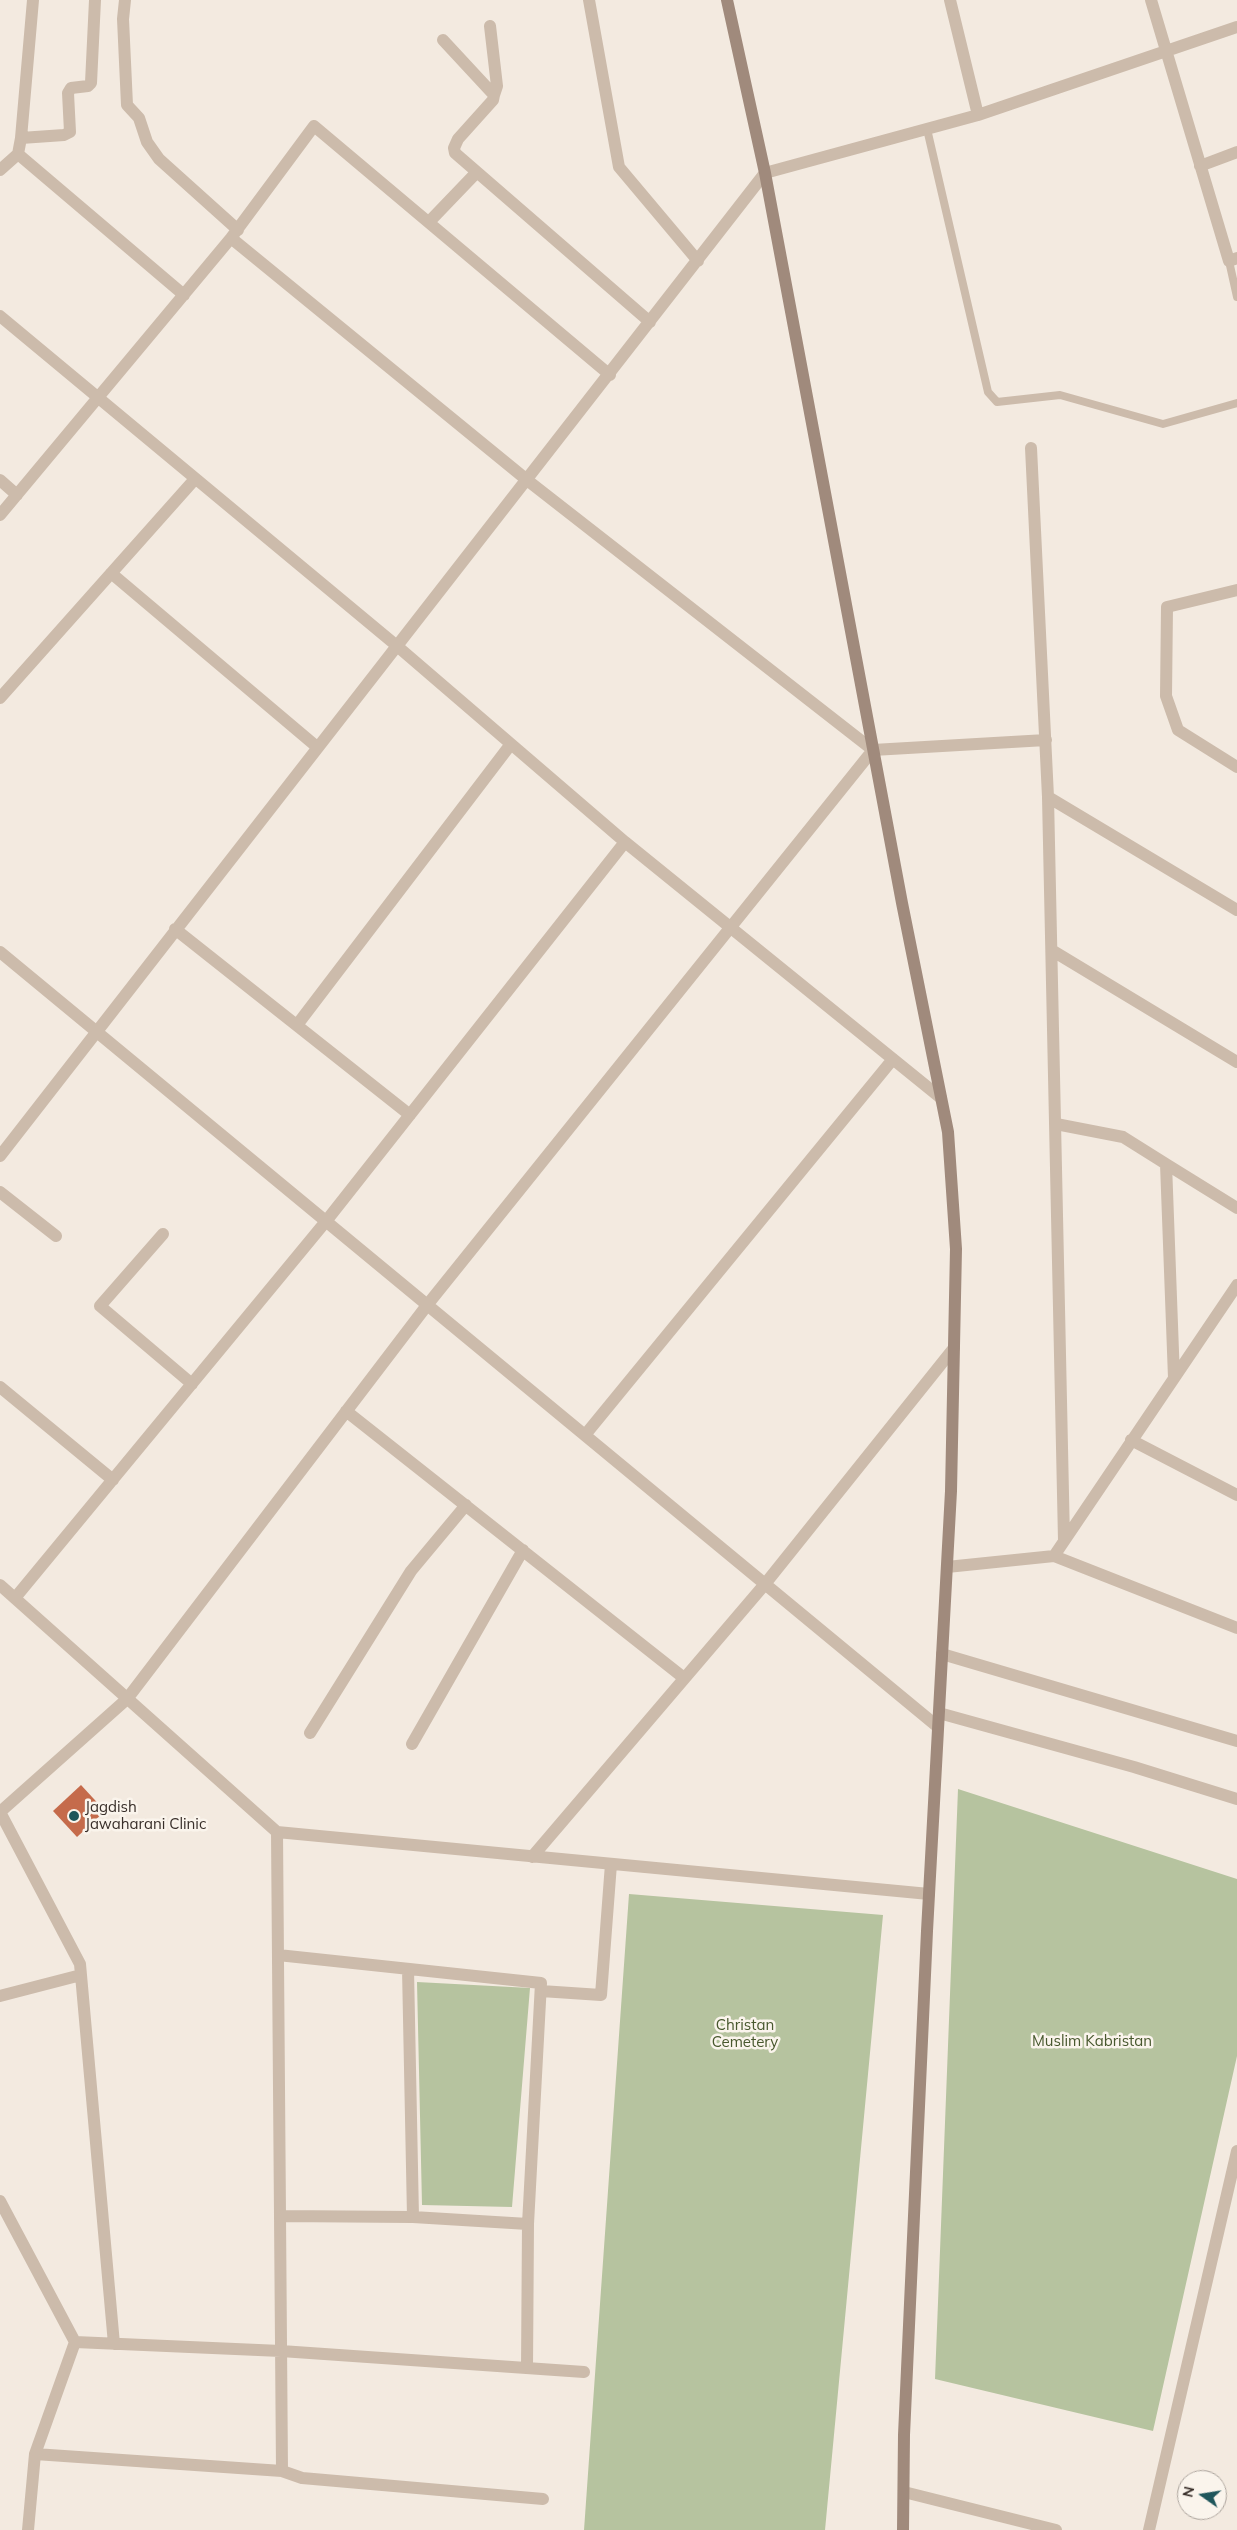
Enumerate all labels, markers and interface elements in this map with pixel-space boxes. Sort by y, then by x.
place label: Jagdish Jawaharani Clinic [85,1798,206,1833]
marker: Jagdish Jawaharani Clinic [67,1809,81,1823]
park label: Christan Cemetery [712,2016,778,2051]
park label: Muslim Kabristan [1032,2032,1152,2050]
north arrow [1177,2470,1227,2520]
text: N [1178,2485,1198,2499]

